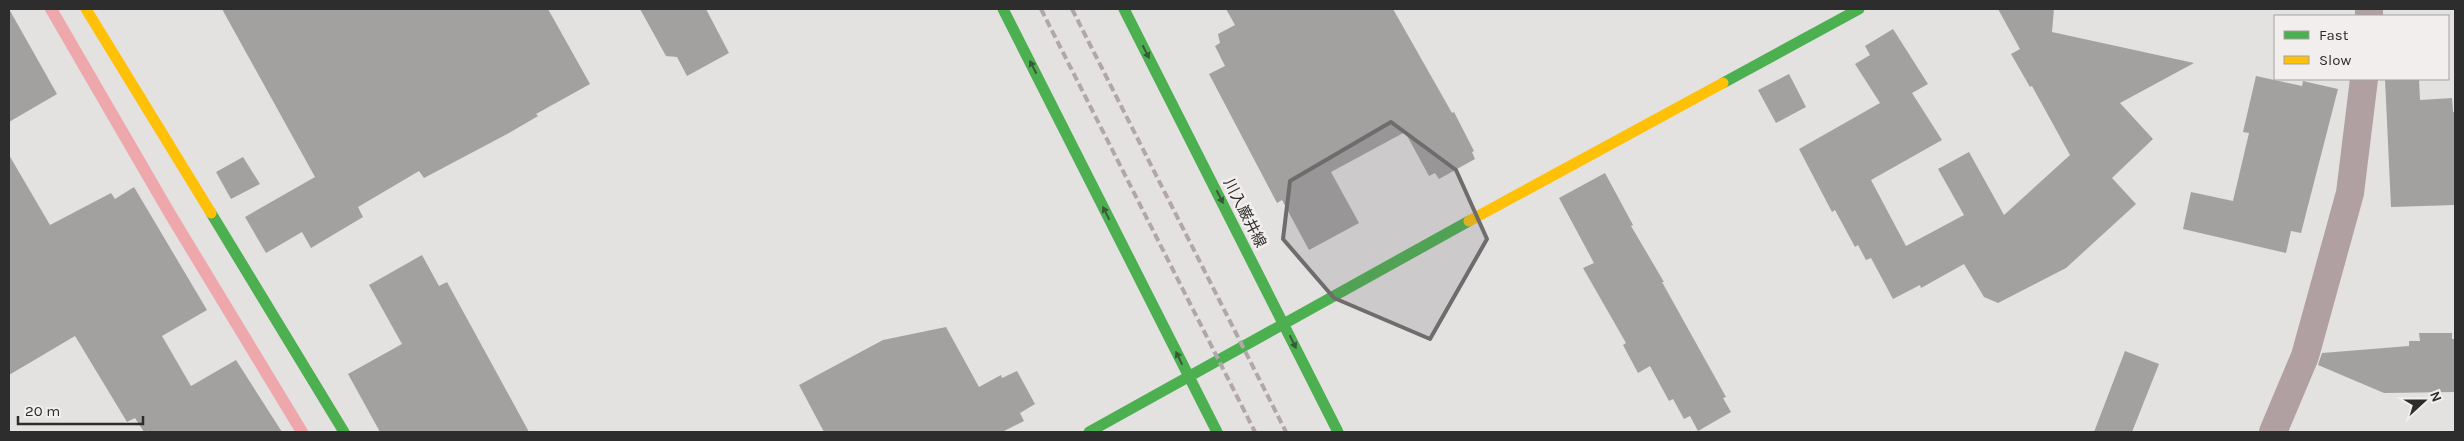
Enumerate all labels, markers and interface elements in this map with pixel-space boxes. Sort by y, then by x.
legend [2274,15,2449,80]
text: Fast [2319,26,2349,44]
one-way arrow [1142,45,1150,59]
text: Slow [2319,51,2351,69]
one-way arrow [1029,60,1037,75]
street label: 川入巌井線 [1220,175,1270,251]
one-way arrow [1216,190,1224,204]
one-way arrow [1102,205,1110,220]
one-way arrow [1289,335,1297,349]
one-way arrow [1175,351,1183,365]
north arrow [2399,376,2449,426]
text: N [2426,389,2445,404]
scale bar [18,394,142,426]
text: 20 m [25,402,60,420]

